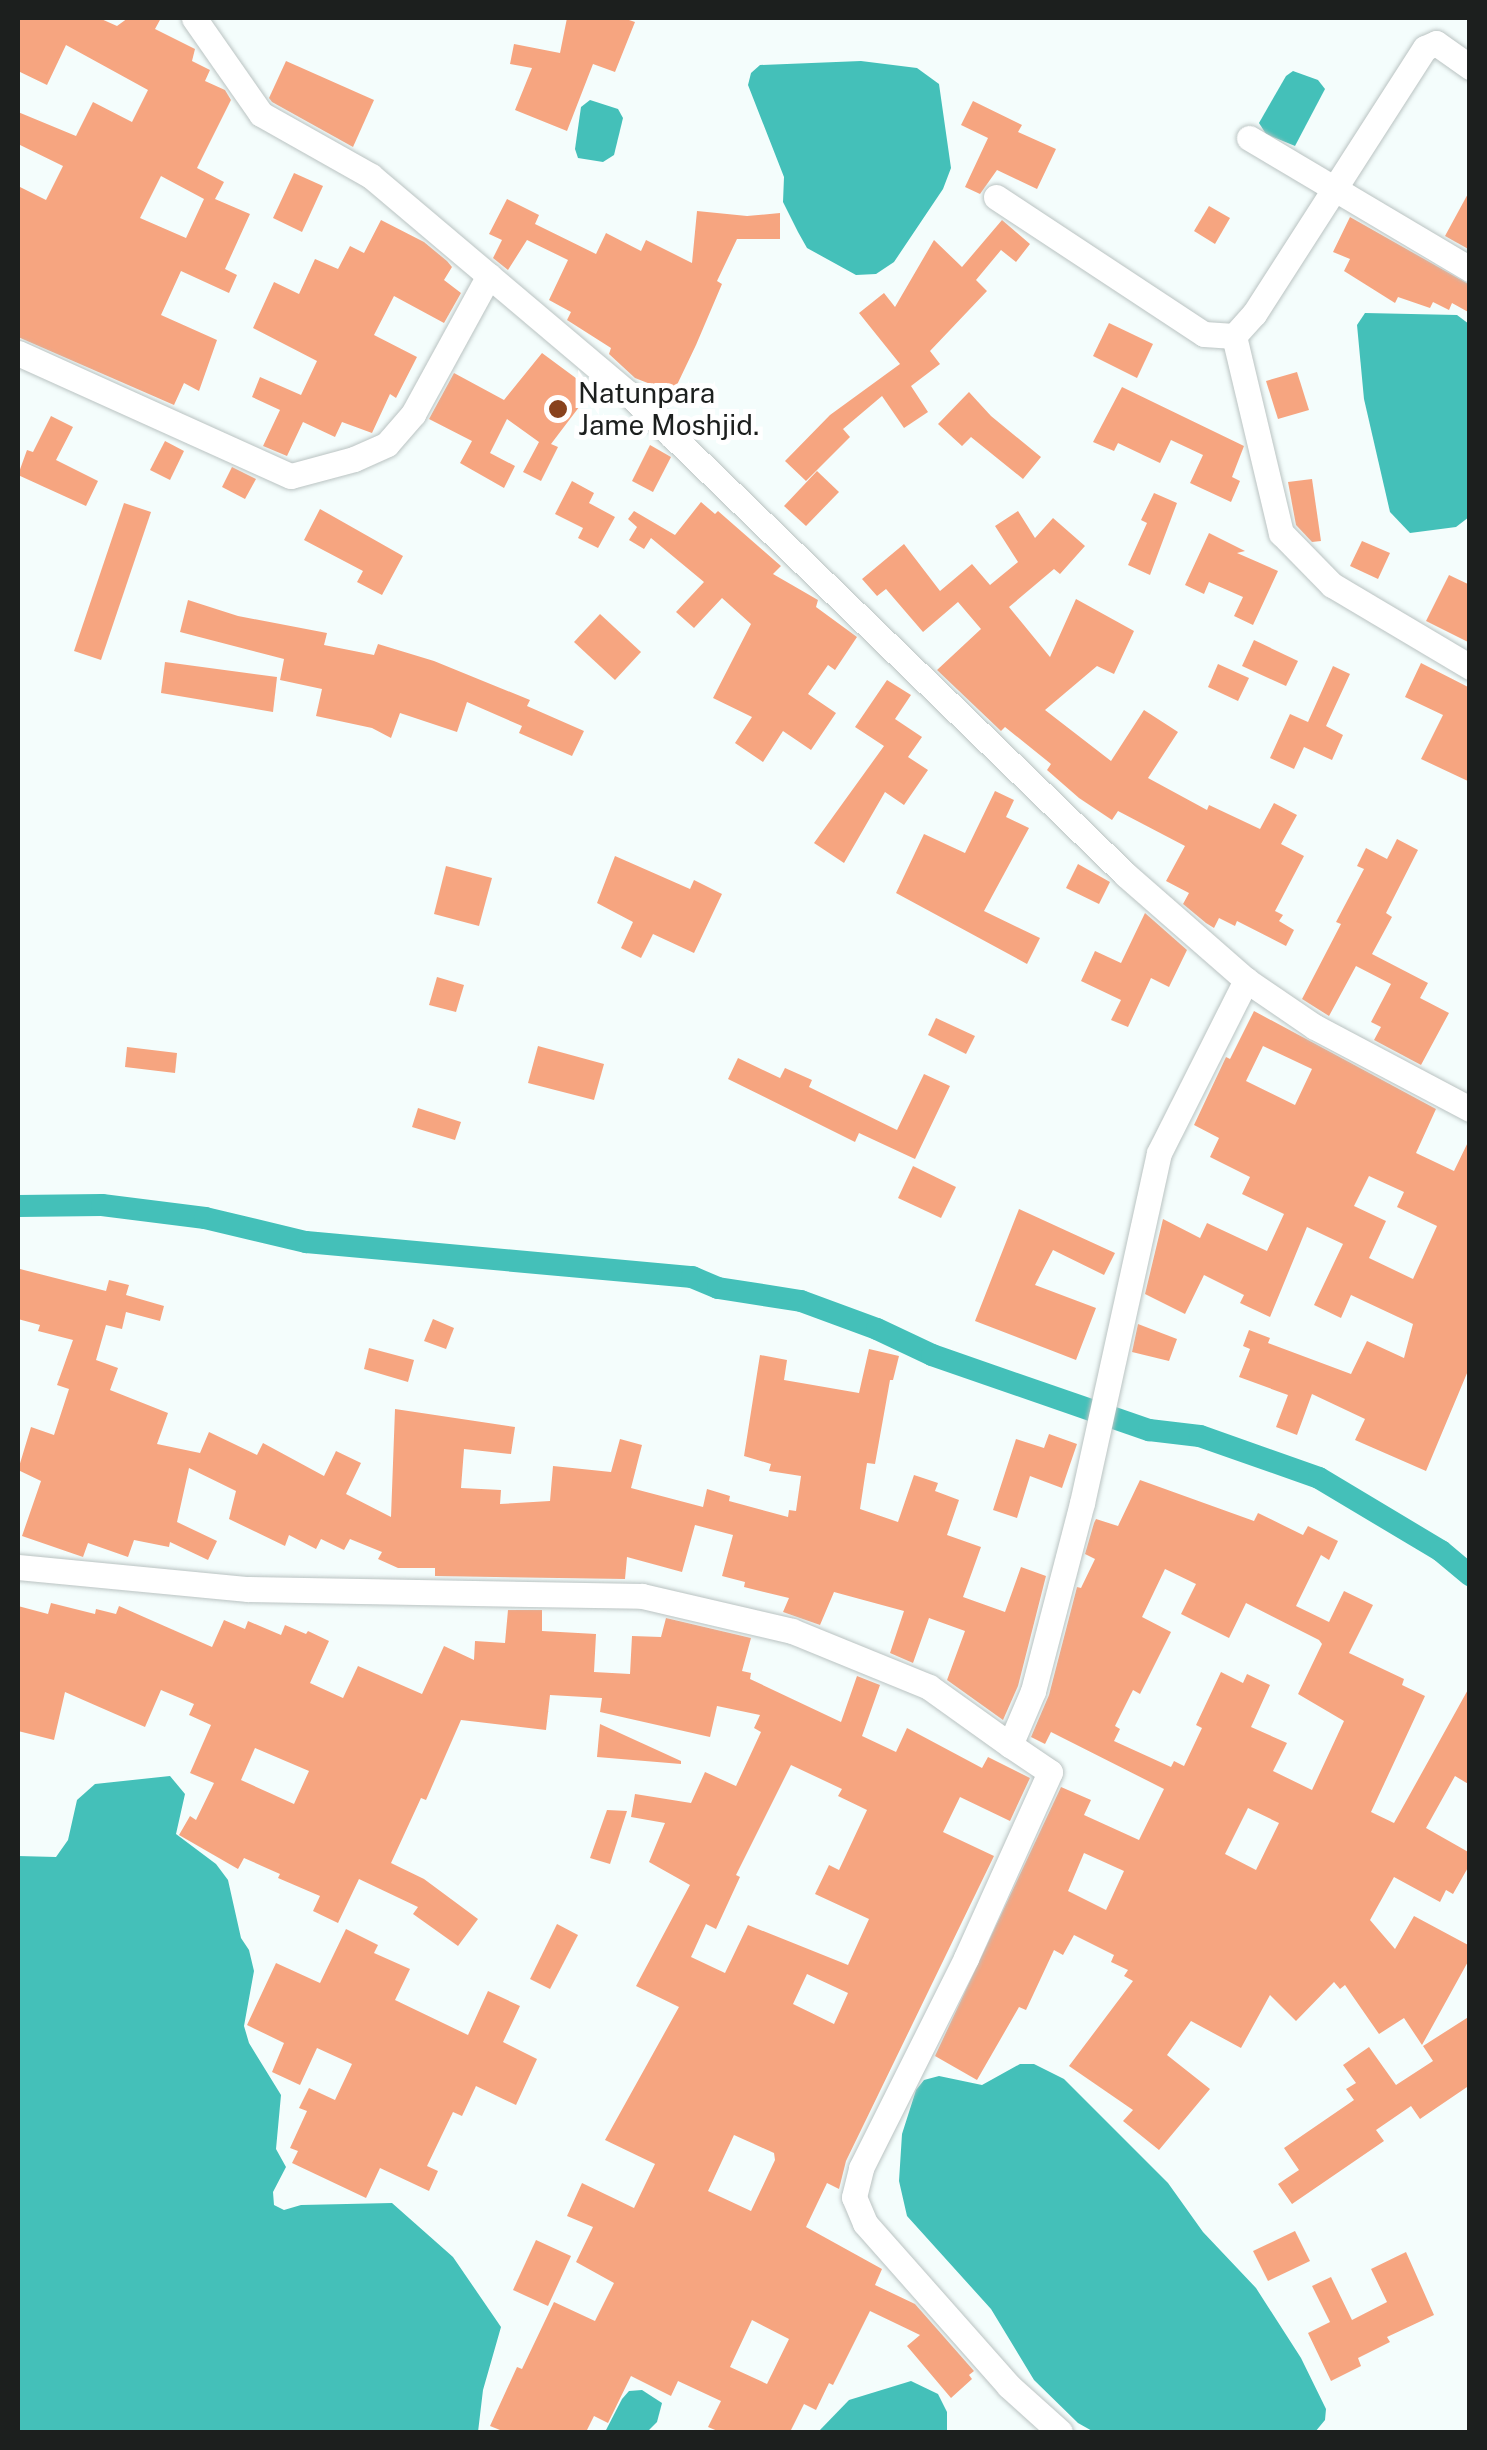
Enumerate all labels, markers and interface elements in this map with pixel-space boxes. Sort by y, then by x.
place label: Natunpara Jame Moshjid. [578,376,759,442]
marker: Natunpara Jame Moshjid. [547,398,569,420]

